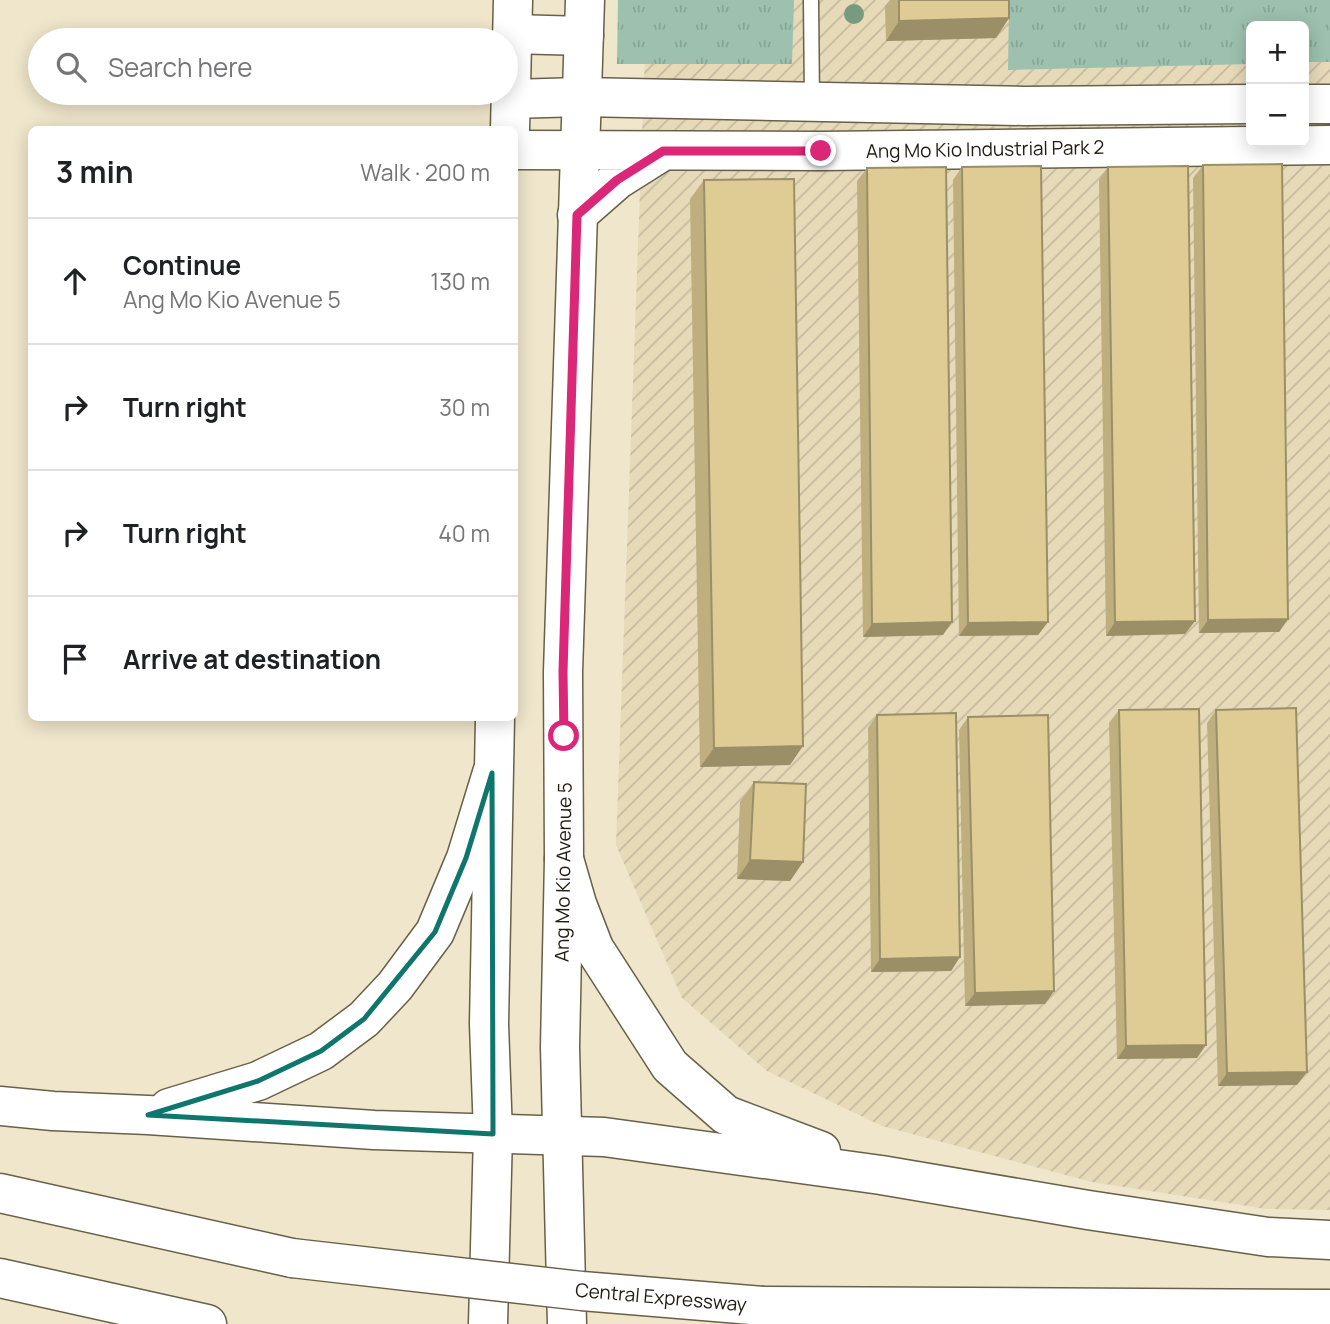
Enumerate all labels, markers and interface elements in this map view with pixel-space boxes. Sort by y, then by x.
map controls [1246,21,1309,147]
button: + [1246,21,1309,84]
search box [28,28,518,105]
icon: search [52,48,90,86]
text: Search here [108,49,253,85]
button: − [1246,84,1309,147]
street label: Ang Mo Kio Industrial Park 2 [866,134,1104,164]
route end [805,135,836,166]
text: 3 min [56,151,134,192]
text: Walk · 200 m [360,156,490,188]
text: Continue [123,247,241,283]
icon: ahead [56,262,94,300]
text: 130 m [430,265,490,297]
text: Ang Mo Kio Avenue 5 [123,283,341,315]
icon: right [56,388,94,426]
text: Turn right [123,389,247,425]
text: 30 m [439,391,490,423]
icon: right [56,514,94,552]
text: Turn right [123,515,247,551]
text: 40 m [438,517,490,549]
icon: arrive [56,640,94,678]
text: Arrive at destination [123,641,381,677]
route start [548,720,579,751]
street label: Ang Mo Kio Avenue 5 [548,782,578,962]
street label: Central Expressway [574,1277,748,1317]

